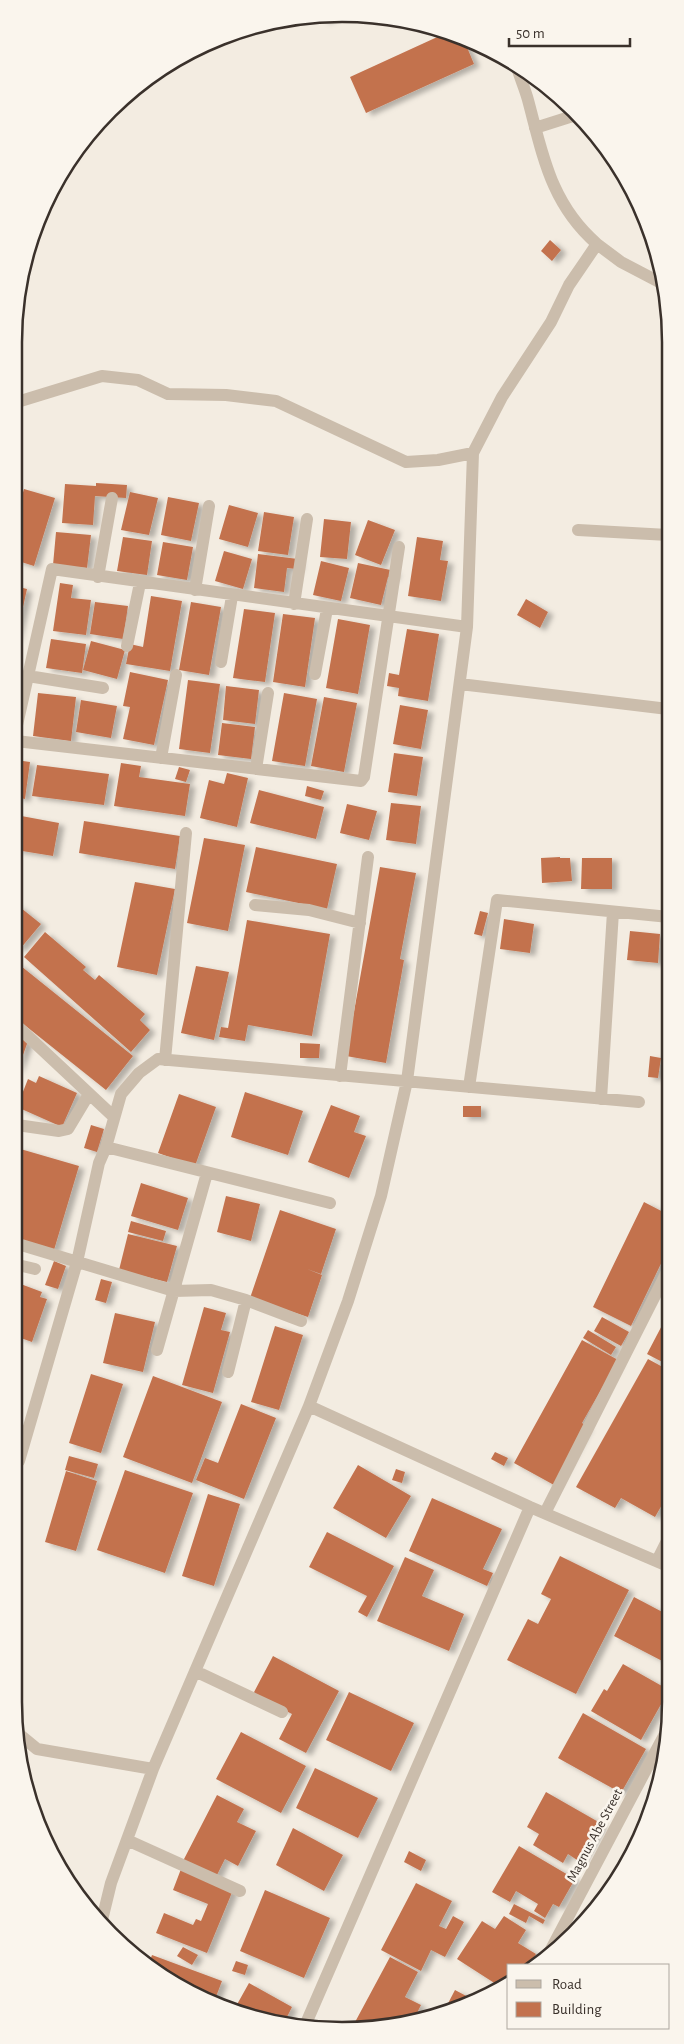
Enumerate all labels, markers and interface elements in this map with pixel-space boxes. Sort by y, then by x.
scale bar [509,15,630,47]
text: 50 m [516,26,545,41]
street label: Magnus Abe Street [565,1786,626,1884]
legend [507,1964,669,2029]
text: Road [552,1977,582,1992]
text: Building [552,2002,602,2017]

